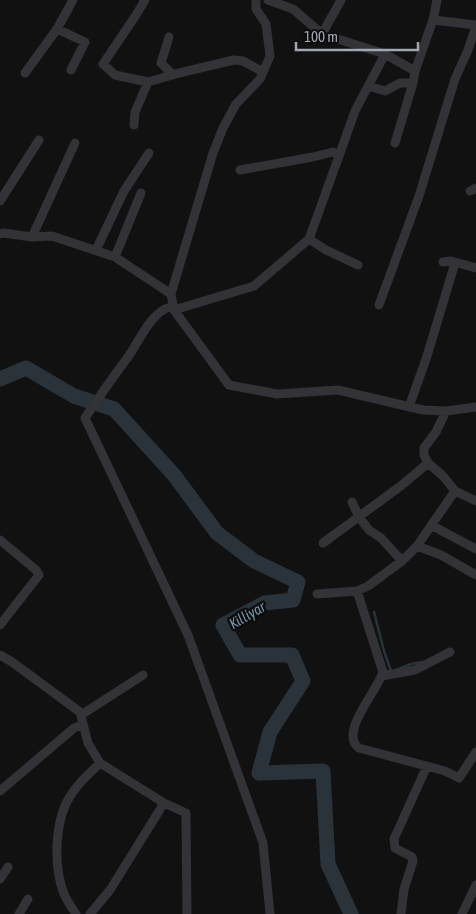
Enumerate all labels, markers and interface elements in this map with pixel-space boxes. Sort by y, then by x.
scale bar [296,20,418,52]
text: 100 m [304,28,338,45]
water label: Killiyar [226,598,269,632]

